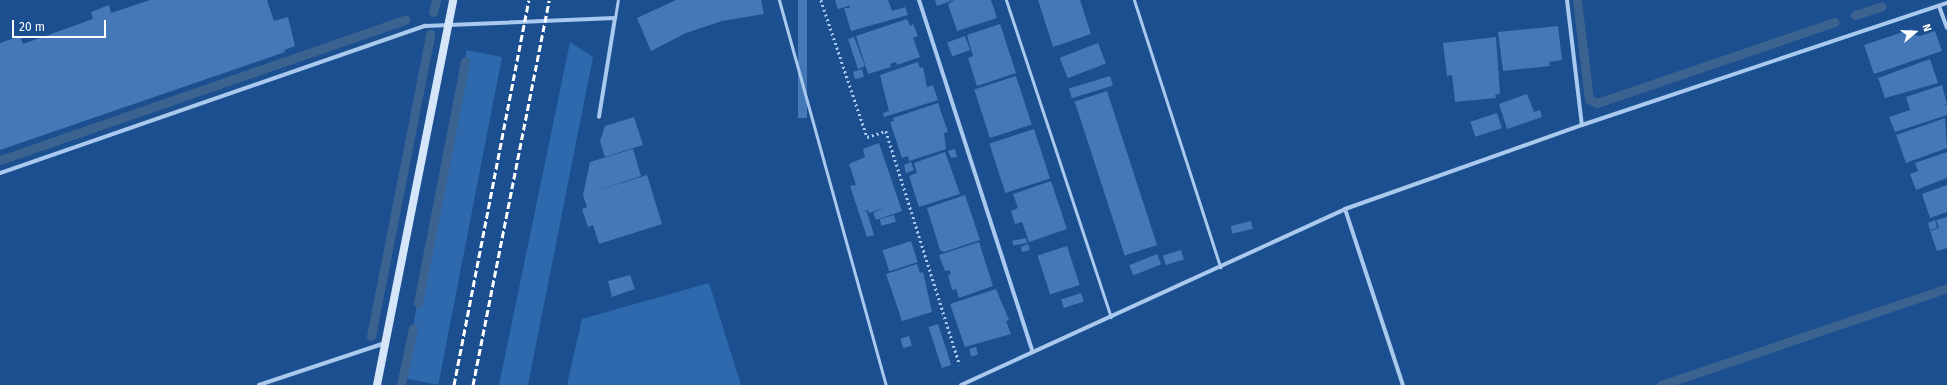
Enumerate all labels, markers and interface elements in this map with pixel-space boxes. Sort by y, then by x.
scale bar [14,12,108,38]
north arrow [1895,12,1935,52]
text: 20 m [19,20,45,34]
text: N [1919,22,1934,33]

